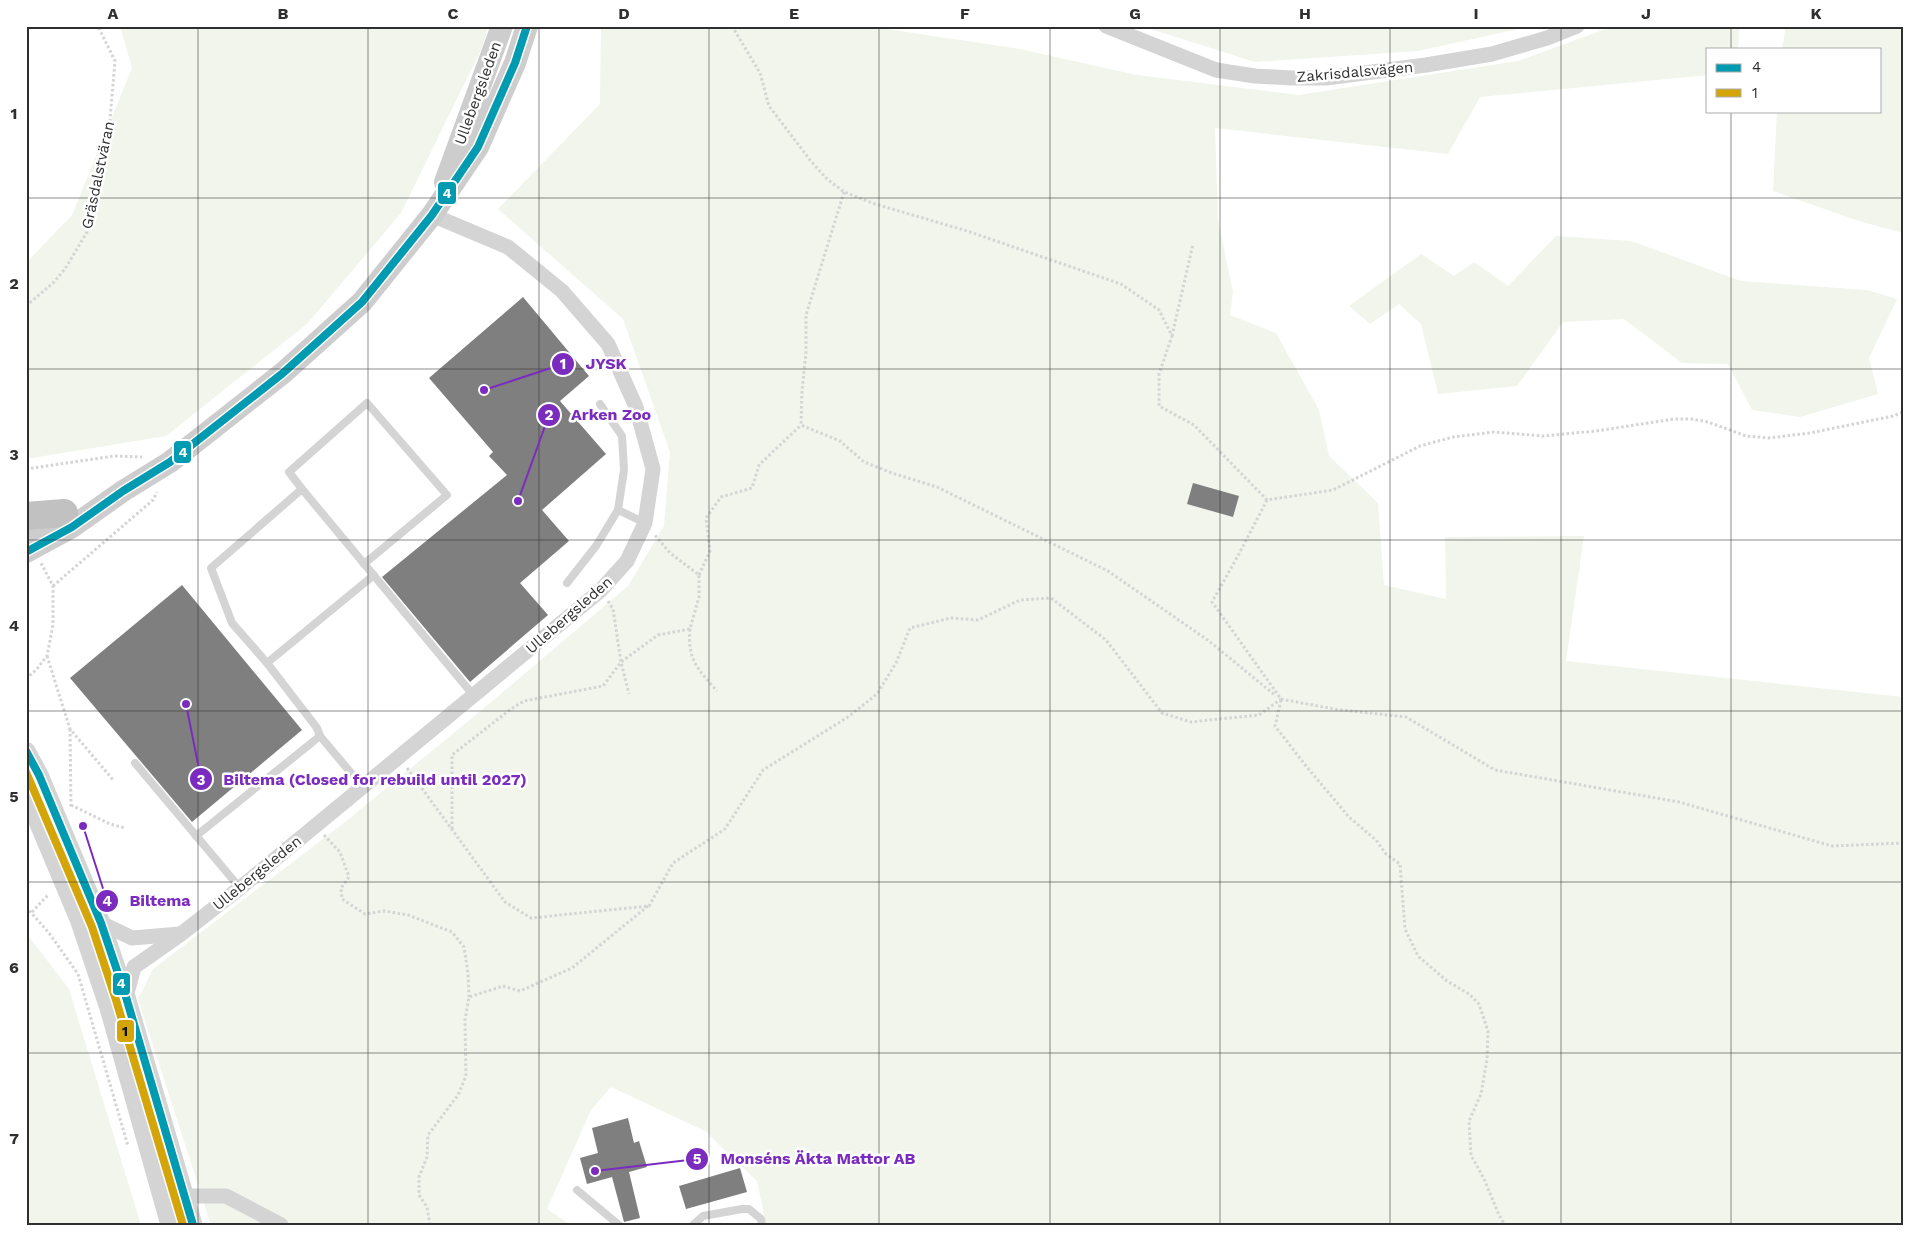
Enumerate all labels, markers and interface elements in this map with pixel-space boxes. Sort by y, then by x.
text: A [108,4,119,23]
text: B [278,4,289,23]
text: C [448,4,459,23]
text: D [618,4,630,23]
text: E [789,4,799,23]
text: F [960,4,970,23]
text: G [1129,4,1141,23]
text: H [1299,4,1311,23]
text: I [1473,4,1479,23]
text: J [1641,4,1651,23]
text: K [1810,4,1822,23]
street label: Ullebergsleden [451,39,505,147]
legend [1706,48,1882,112]
street label: Zakrisdalsvägen [1296,58,1414,86]
text: 4 [1752,58,1761,76]
text: 1 [1752,84,1758,102]
text: 1 [11,104,17,123]
street label: Gräsdalstväran [78,120,118,230]
line badge: 4 [437,181,457,205]
text: 4 [442,185,452,201]
text: 2 [9,274,19,293]
callout: JYSK [550,348,636,379]
text: JYSK [585,354,627,373]
text: 1 [560,355,566,373]
callout: Arken Zoo [536,399,661,430]
text: Arken Zoo [571,405,651,424]
text: 2 [545,406,554,424]
line badge: 4 [173,440,192,464]
text: 4 [178,444,188,460]
text: 3 [9,445,19,464]
street label: Ullebergsleden [522,573,616,657]
text: 4 [9,616,19,635]
callout: Biltema (Closed for rebuild until 2027) [188,764,537,795]
text: Biltema (Closed for rebuild until 2027) [223,770,527,789]
text: 3 [197,771,206,789]
text: 5 [9,787,19,806]
street label: Ullebergsleden [209,832,305,914]
callout: Biltema [94,885,201,916]
text: Biltema [129,891,191,910]
text: 4 [102,892,112,910]
text: 6 [9,958,19,977]
line badge: 4 [112,972,131,996]
text: 4 [116,975,126,991]
line badge: 1 [116,1019,135,1043]
text: 1 [122,1023,128,1039]
text: 7 [9,1129,19,1148]
callout: Monséns Äkta Mattor AB [685,1143,926,1174]
text: Monséns Äkta Mattor AB [720,1149,916,1168]
text: 5 [693,1150,702,1168]

